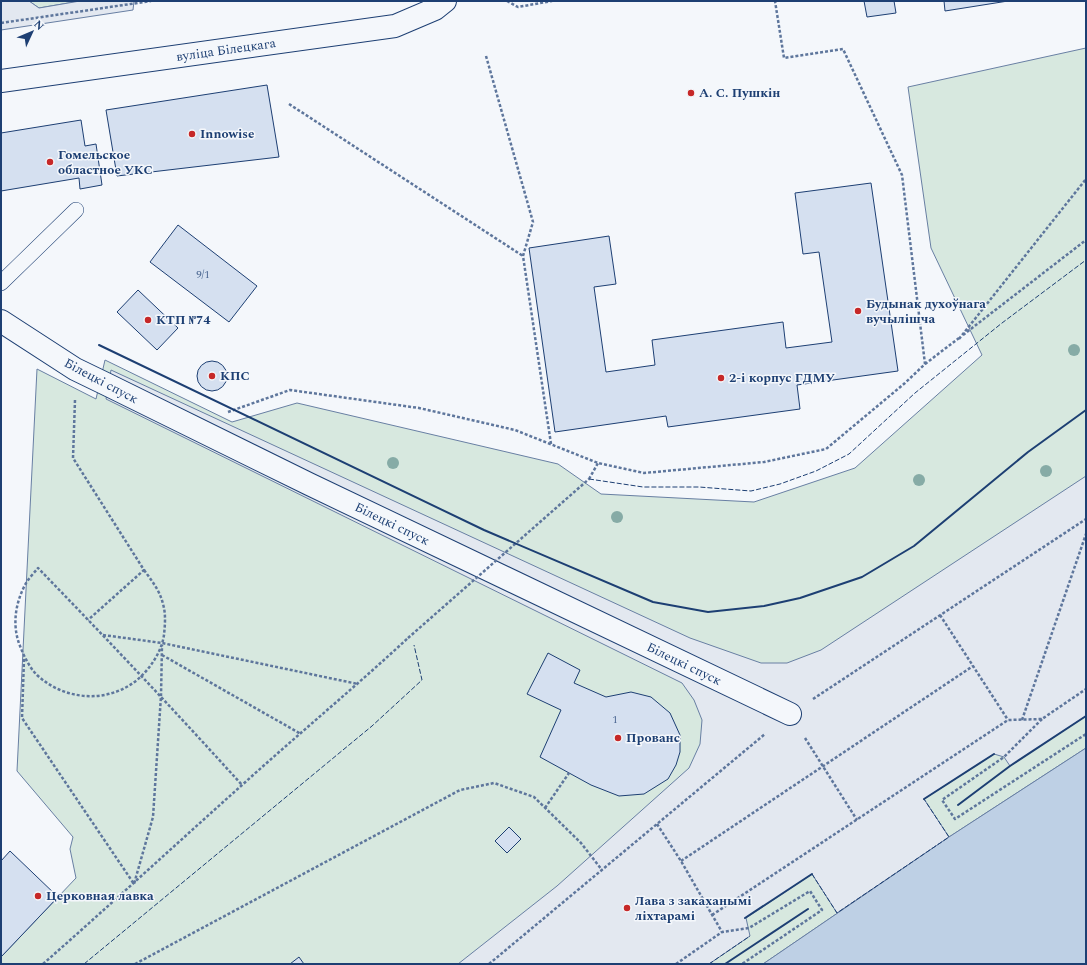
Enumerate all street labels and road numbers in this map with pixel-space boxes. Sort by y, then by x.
street label: вуліца Білецкага [175,33,278,67]
street label: Білецкі спуск [60,353,142,409]
street label: Білецкі спуск [351,497,433,551]
street label: Білецкі спуск [643,637,725,691]

